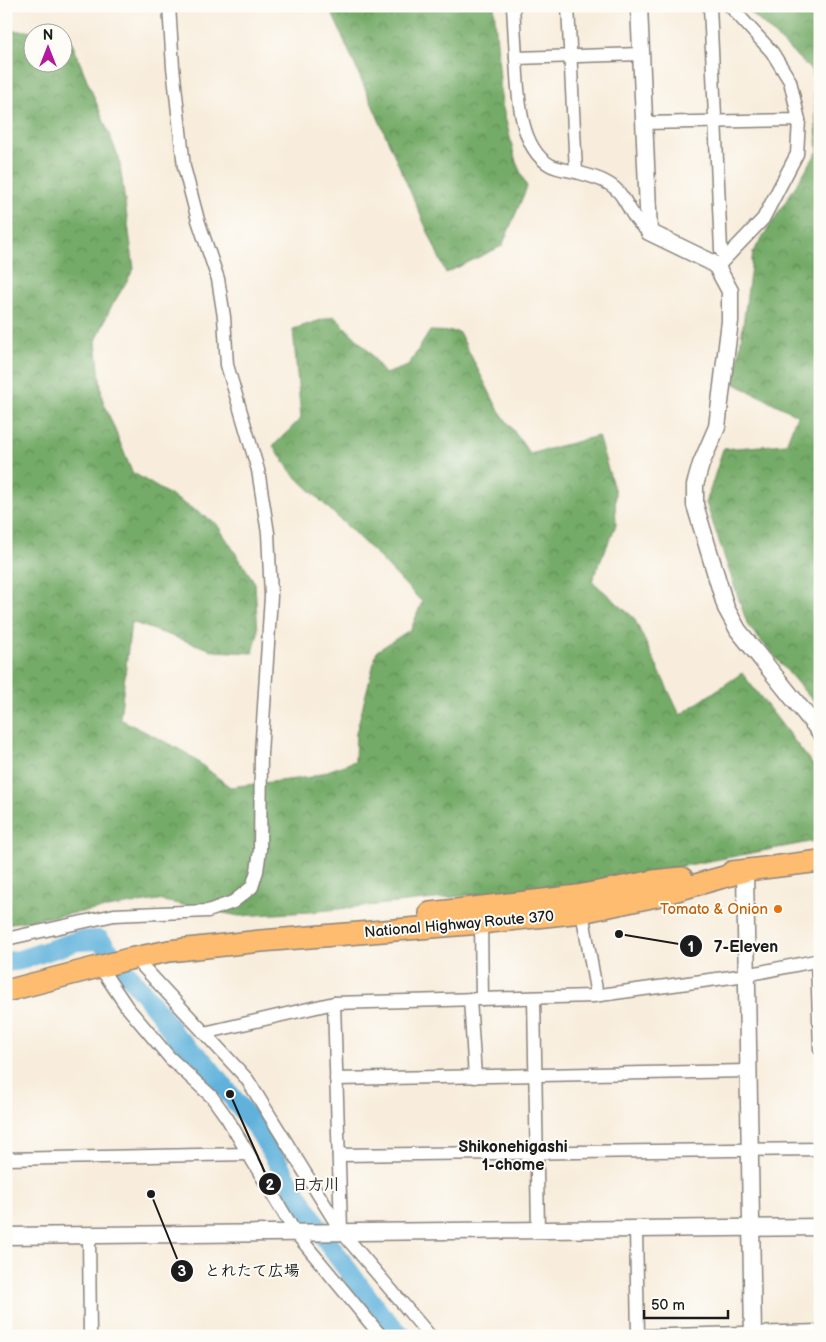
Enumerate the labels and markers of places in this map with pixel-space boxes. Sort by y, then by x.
place label: Tomato & Onion [660,900,768,919]
marker: Tomato & Onion [772,903,784,915]
callout: 7-Eleven [678,931,788,962]
callout: 日方川 [257,1169,350,1200]
callout: とれたて広場 [169,1255,310,1286]

